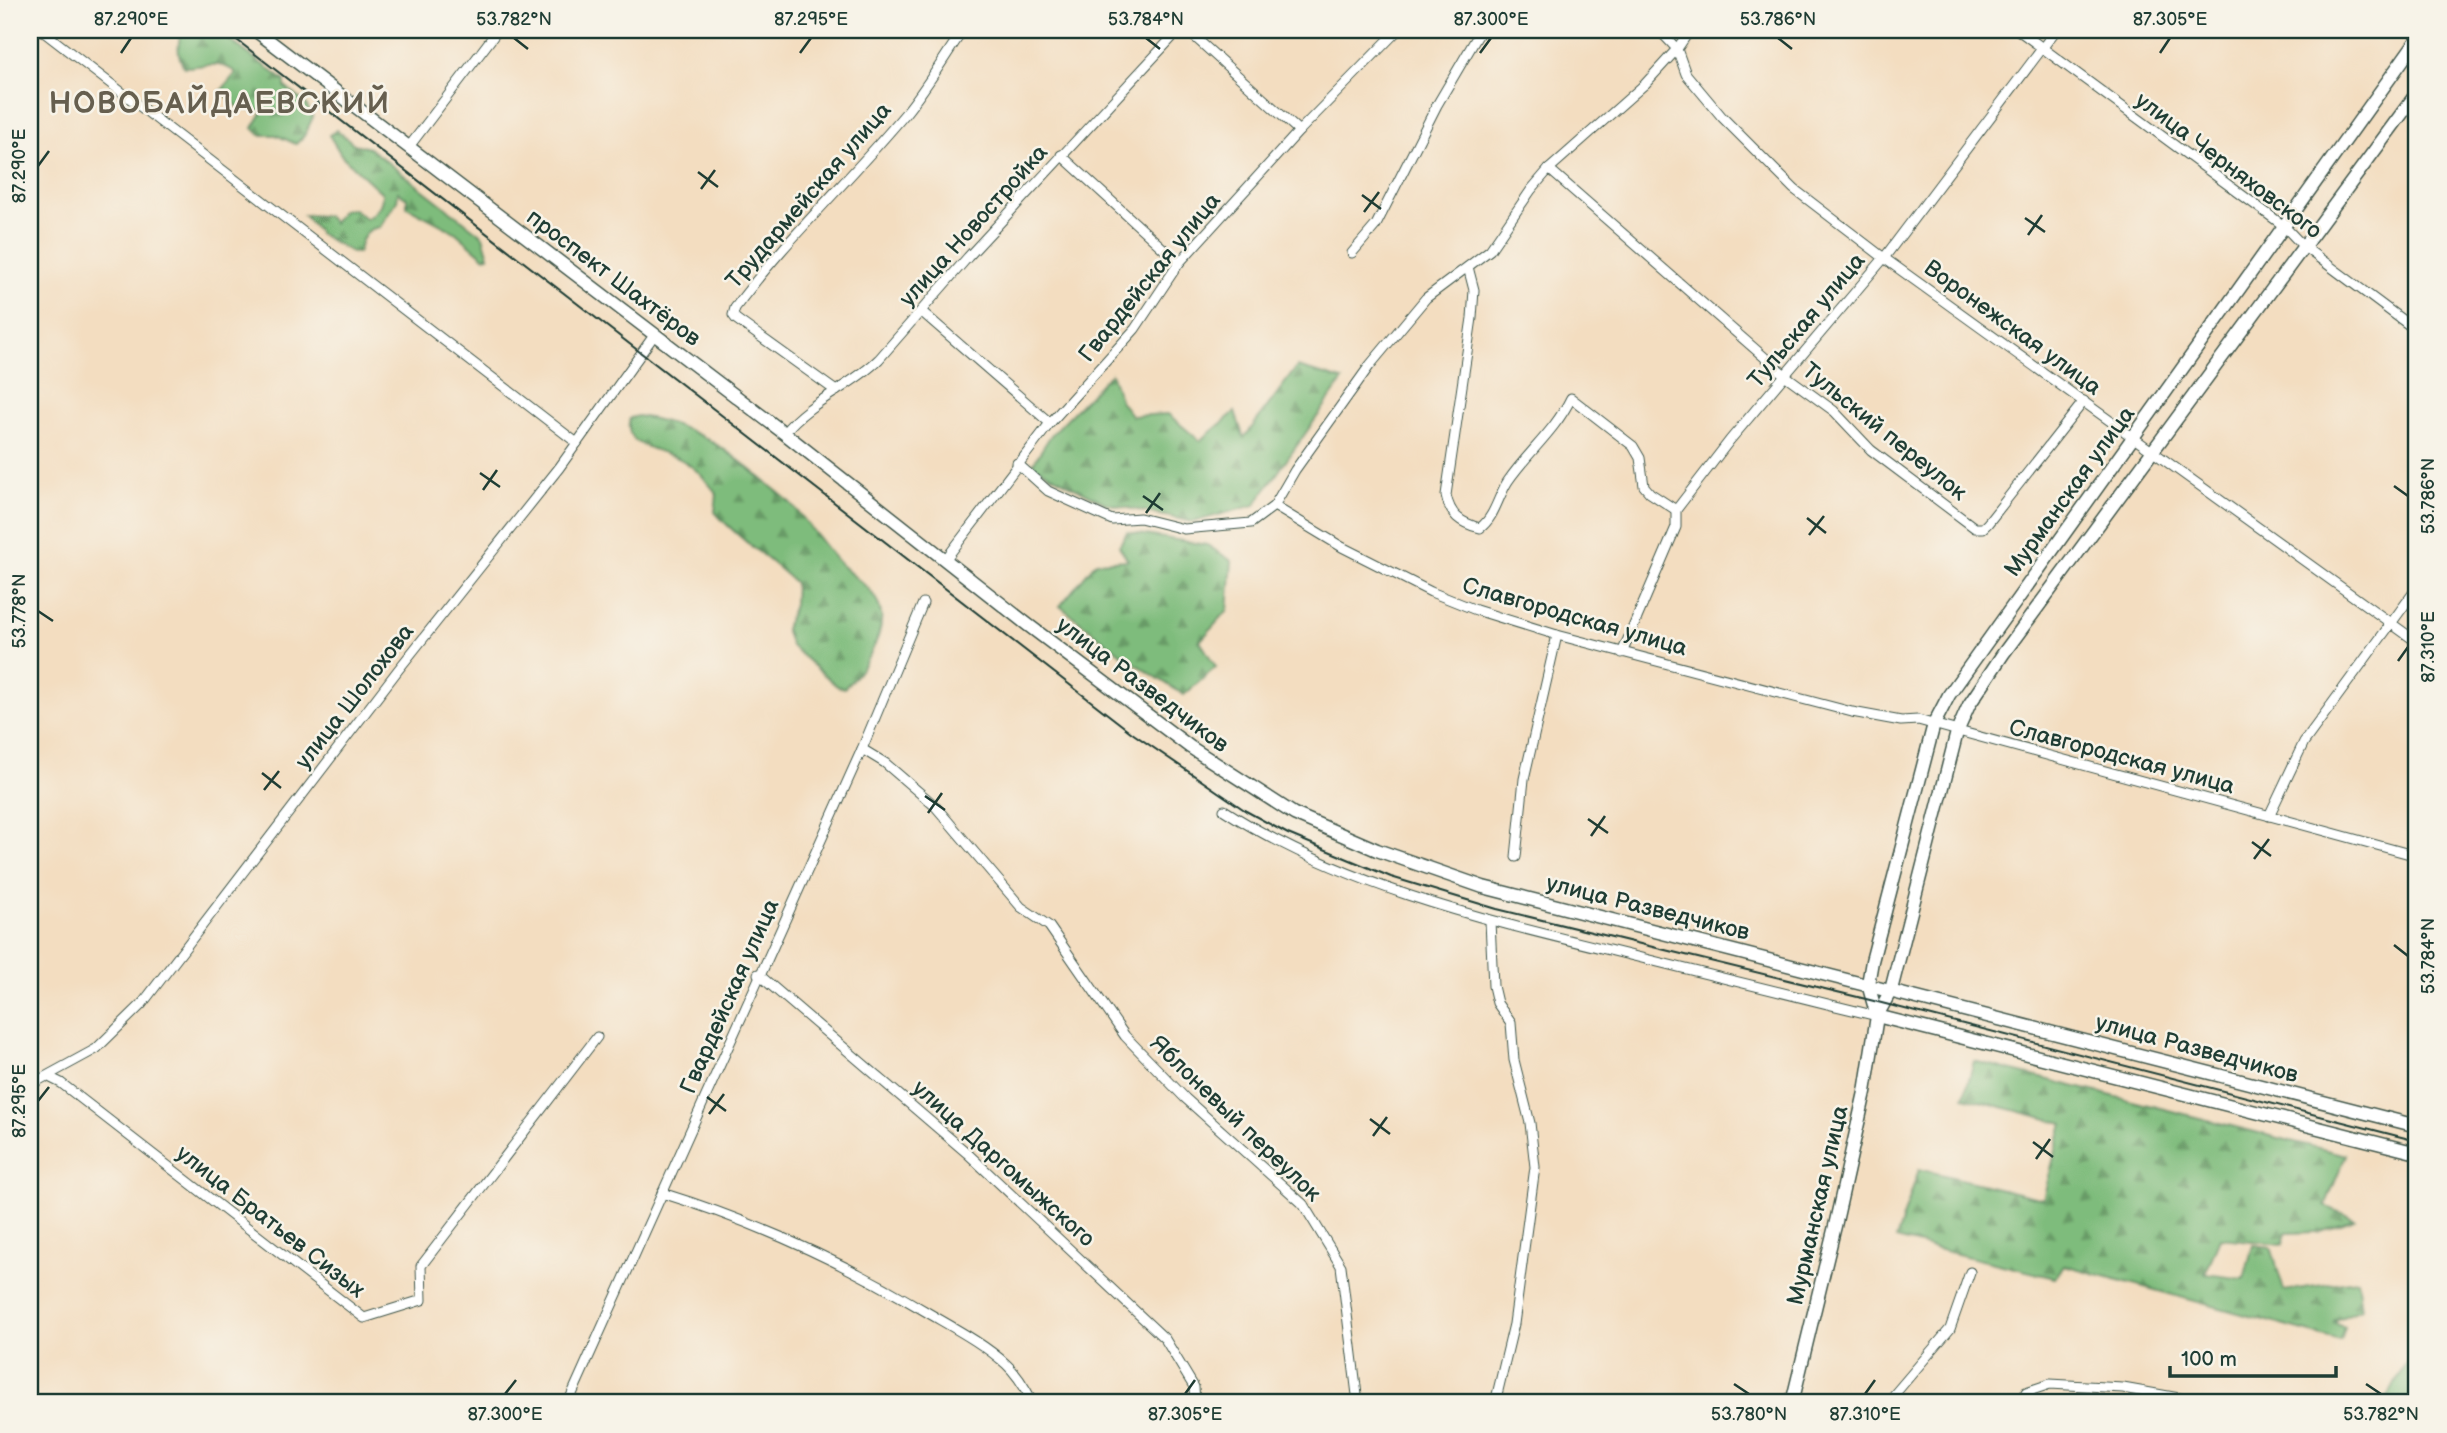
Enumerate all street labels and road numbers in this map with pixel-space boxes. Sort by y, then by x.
street label: улица Черняховского [2130,86,2327,245]
street label: Трудармейская улица [720,96,898,295]
street label: улица Новостройка [894,139,1054,313]
street label: Гвардейская улица [1073,187,1227,368]
street label: проспект Шахтёров [521,203,706,352]
street label: Тульская улица [1742,247,1872,394]
street label: Воронежская улица [1918,254,2107,402]
street label: Тульский переулок [1796,357,1973,507]
street label: Мурманская улица [1999,401,2141,582]
street label: Славгородская улица [1459,571,1691,663]
street label: улица Разведчиков [1051,611,1234,759]
street label: улица Шолохова [289,618,420,775]
street label: Славгородская улица [2006,713,2238,801]
street label: улица Разведчиков [1543,869,1752,947]
street label: Гвардейская улица [674,894,786,1098]
street label: улица Разведчиков [2092,1008,2301,1089]
street label: Яблоневый переулок [1144,1030,1327,1208]
street label: улица Даргомыжского [906,1074,1100,1253]
street label: Мурманская улица [1781,1102,1855,1308]
street label: улица Братьев Сизых [170,1139,370,1304]

